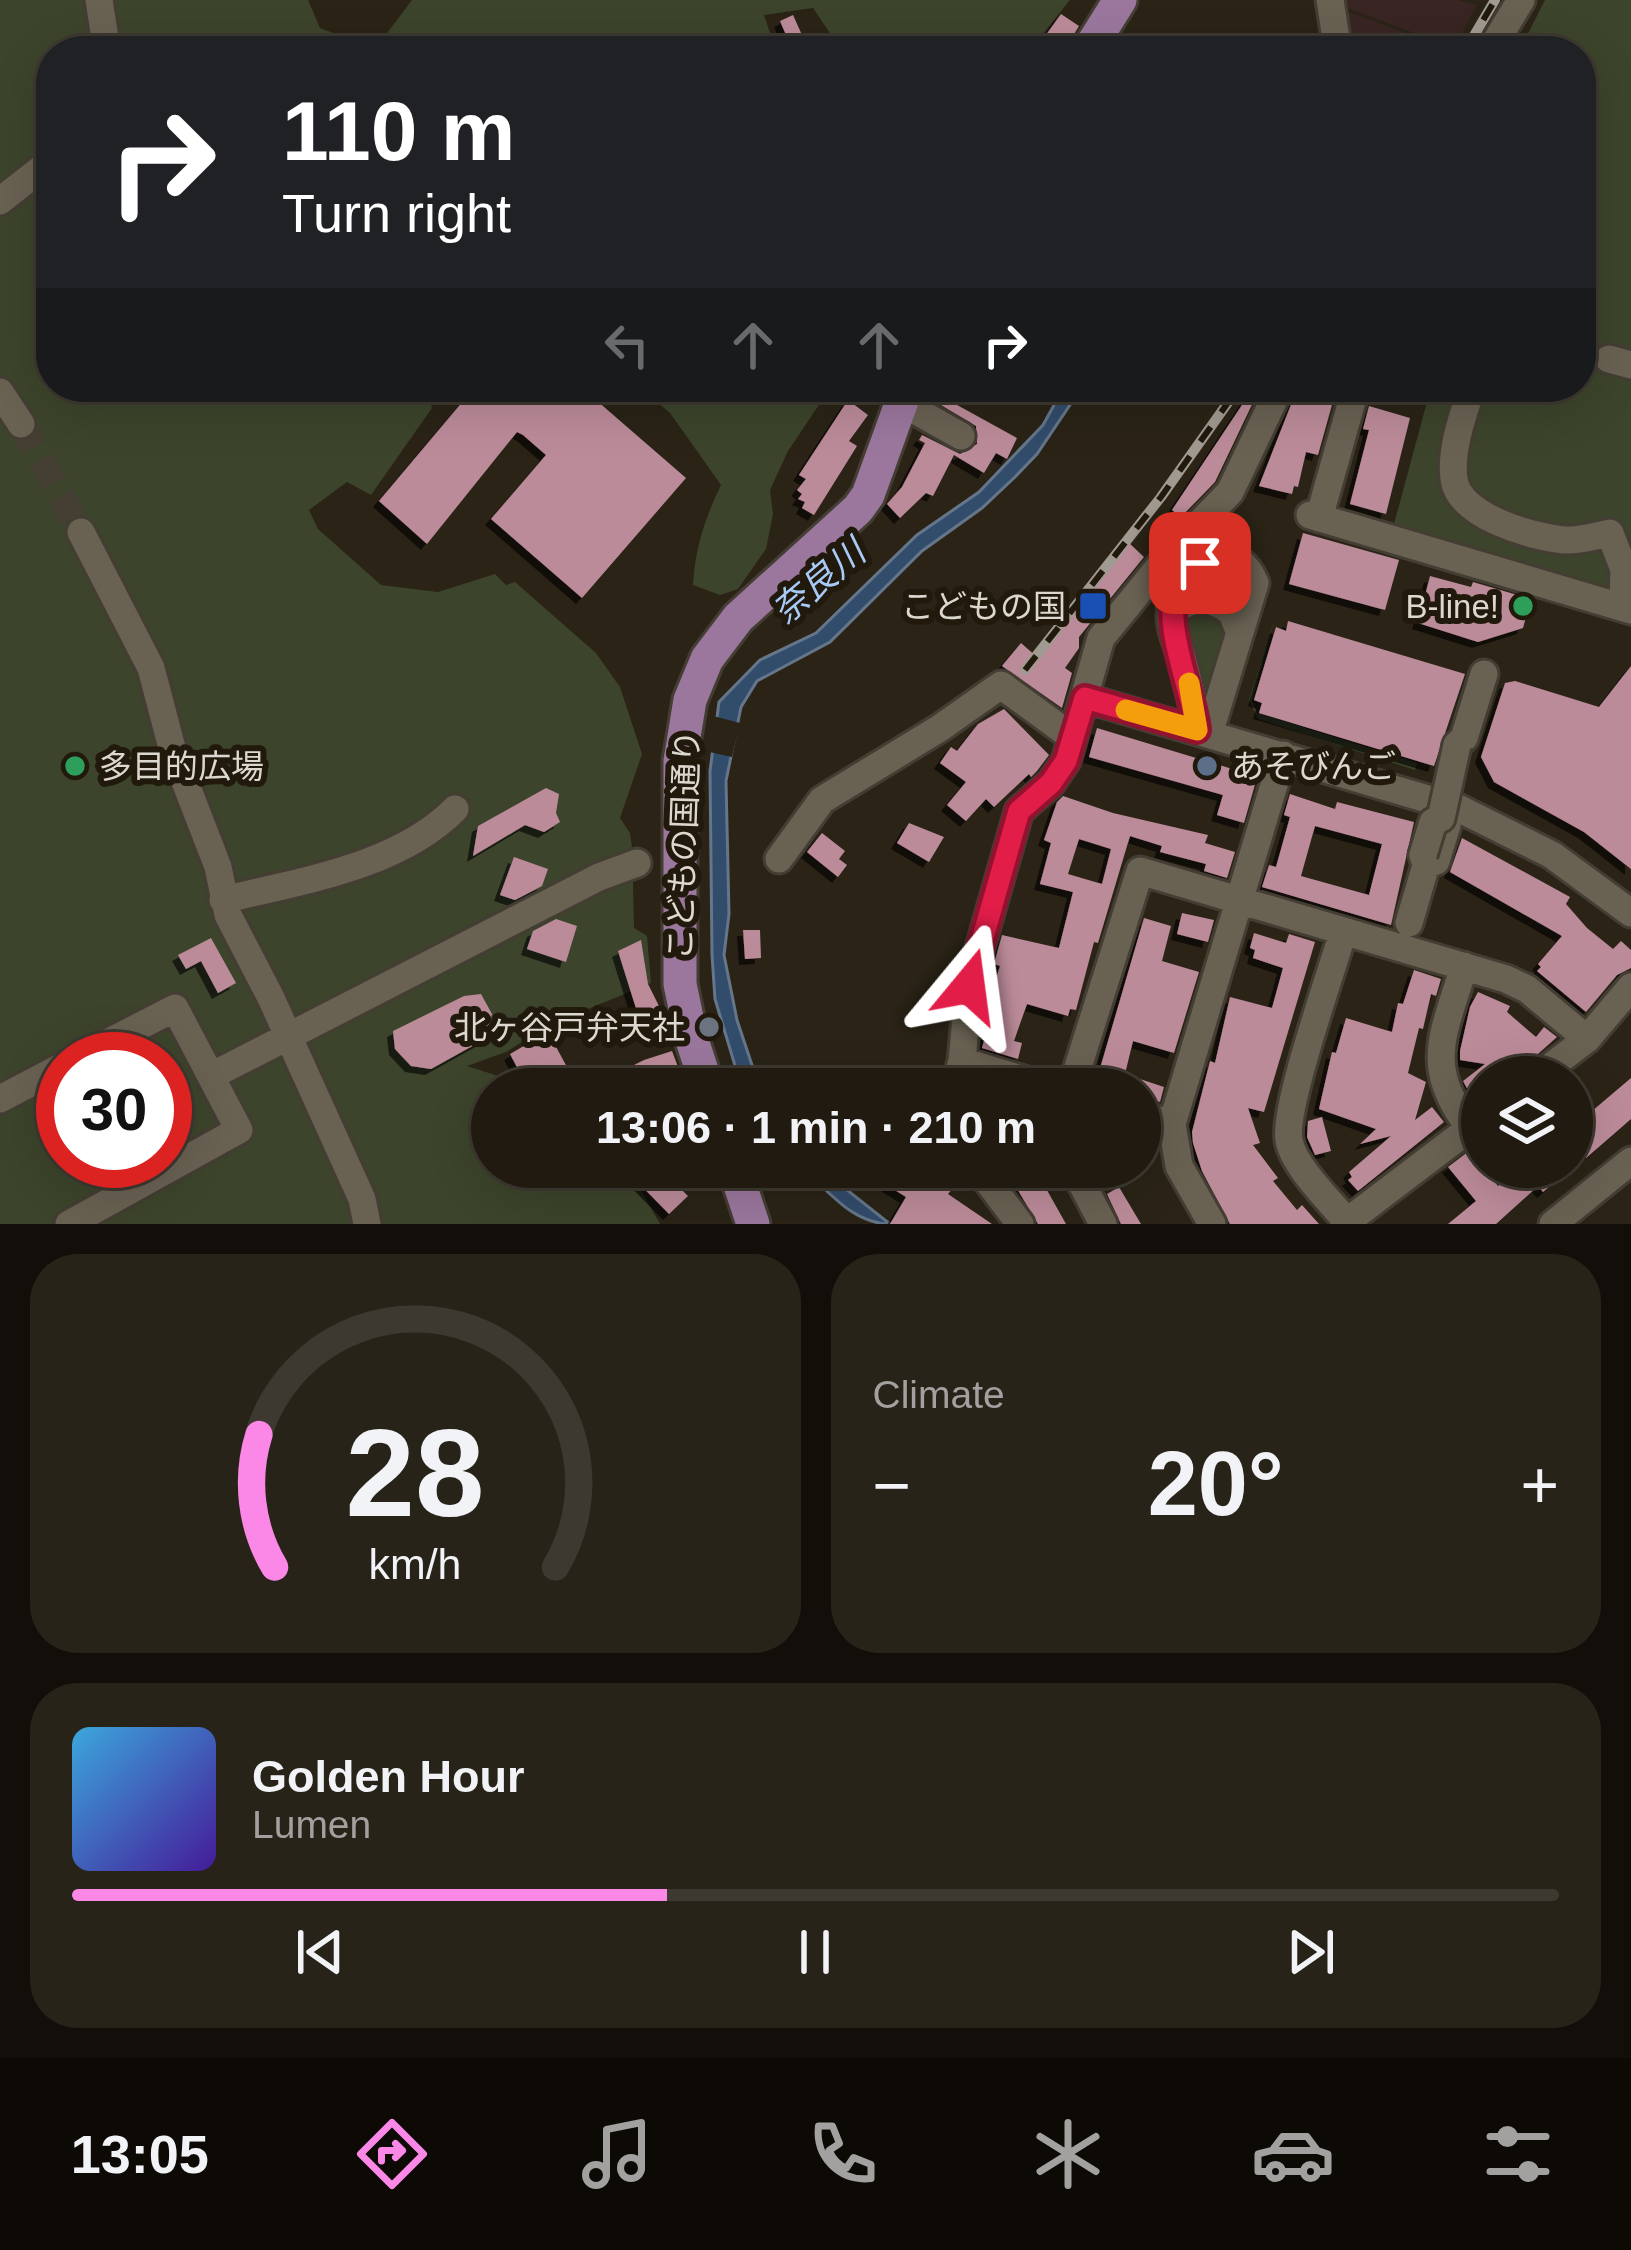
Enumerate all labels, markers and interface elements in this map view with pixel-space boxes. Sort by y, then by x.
icon: right [84,84,240,240]
text: 110 m [282,84,516,178]
text: Turn right [282,183,511,243]
icon: left [594,312,660,378]
icon: ahead [720,312,786,378]
icon: ahead [846,312,912,378]
icon: right [972,312,1038,378]
pin [1149,512,1251,614]
water label: 奈良川 [764,528,876,632]
icon: arrive [1167,530,1233,596]
place label: こどもの国 [901,588,1066,625]
place label: B-line! [1405,588,1499,625]
marker: こどもの国 [1077,590,1109,622]
marker: B-line! [1510,593,1536,619]
street label: こどもの国通り [661,729,706,961]
place label: 多目的広場 [99,748,264,785]
place label: あそびんご [1231,748,1396,785]
marker: 多目的広場 [62,753,88,779]
marker: あそびんご [1194,753,1220,779]
position arrow [906,923,1032,1049]
place label: 北ヶ谷戸弁天社 [454,1009,685,1046]
marker: 北ヶ谷戸弁天社 [696,1014,722,1040]
speed limit sign: 30 [36,1032,192,1188]
map controls [1461,1056,1593,1188]
button: layers [1461,1056,1593,1188]
text: 13:06 · 1 min · 210 m [596,1102,1036,1153]
text: Climate [873,1373,1005,1416]
text: 28 [346,1403,485,1542]
text: 20° [1148,1434,1284,1534]
text: − [873,1448,911,1522]
text: + [1520,1448,1559,1522]
text: km/h [369,1539,462,1587]
text: Golden Hour [252,1751,524,1802]
text: Lumen [252,1803,371,1846]
icon: previous [287,1919,353,1985]
icon: pause [782,1919,848,1985]
icon: next [1278,1919,1344,1985]
icon: directions [350,2112,434,2196]
icon: music [575,2112,659,2196]
icon: phone [801,2112,885,2196]
icon: climate [1026,2112,1110,2196]
icon: car [1251,2112,1335,2196]
icon: filters [1476,2112,1560,2196]
text: 13:05 [71,2124,209,2184]

